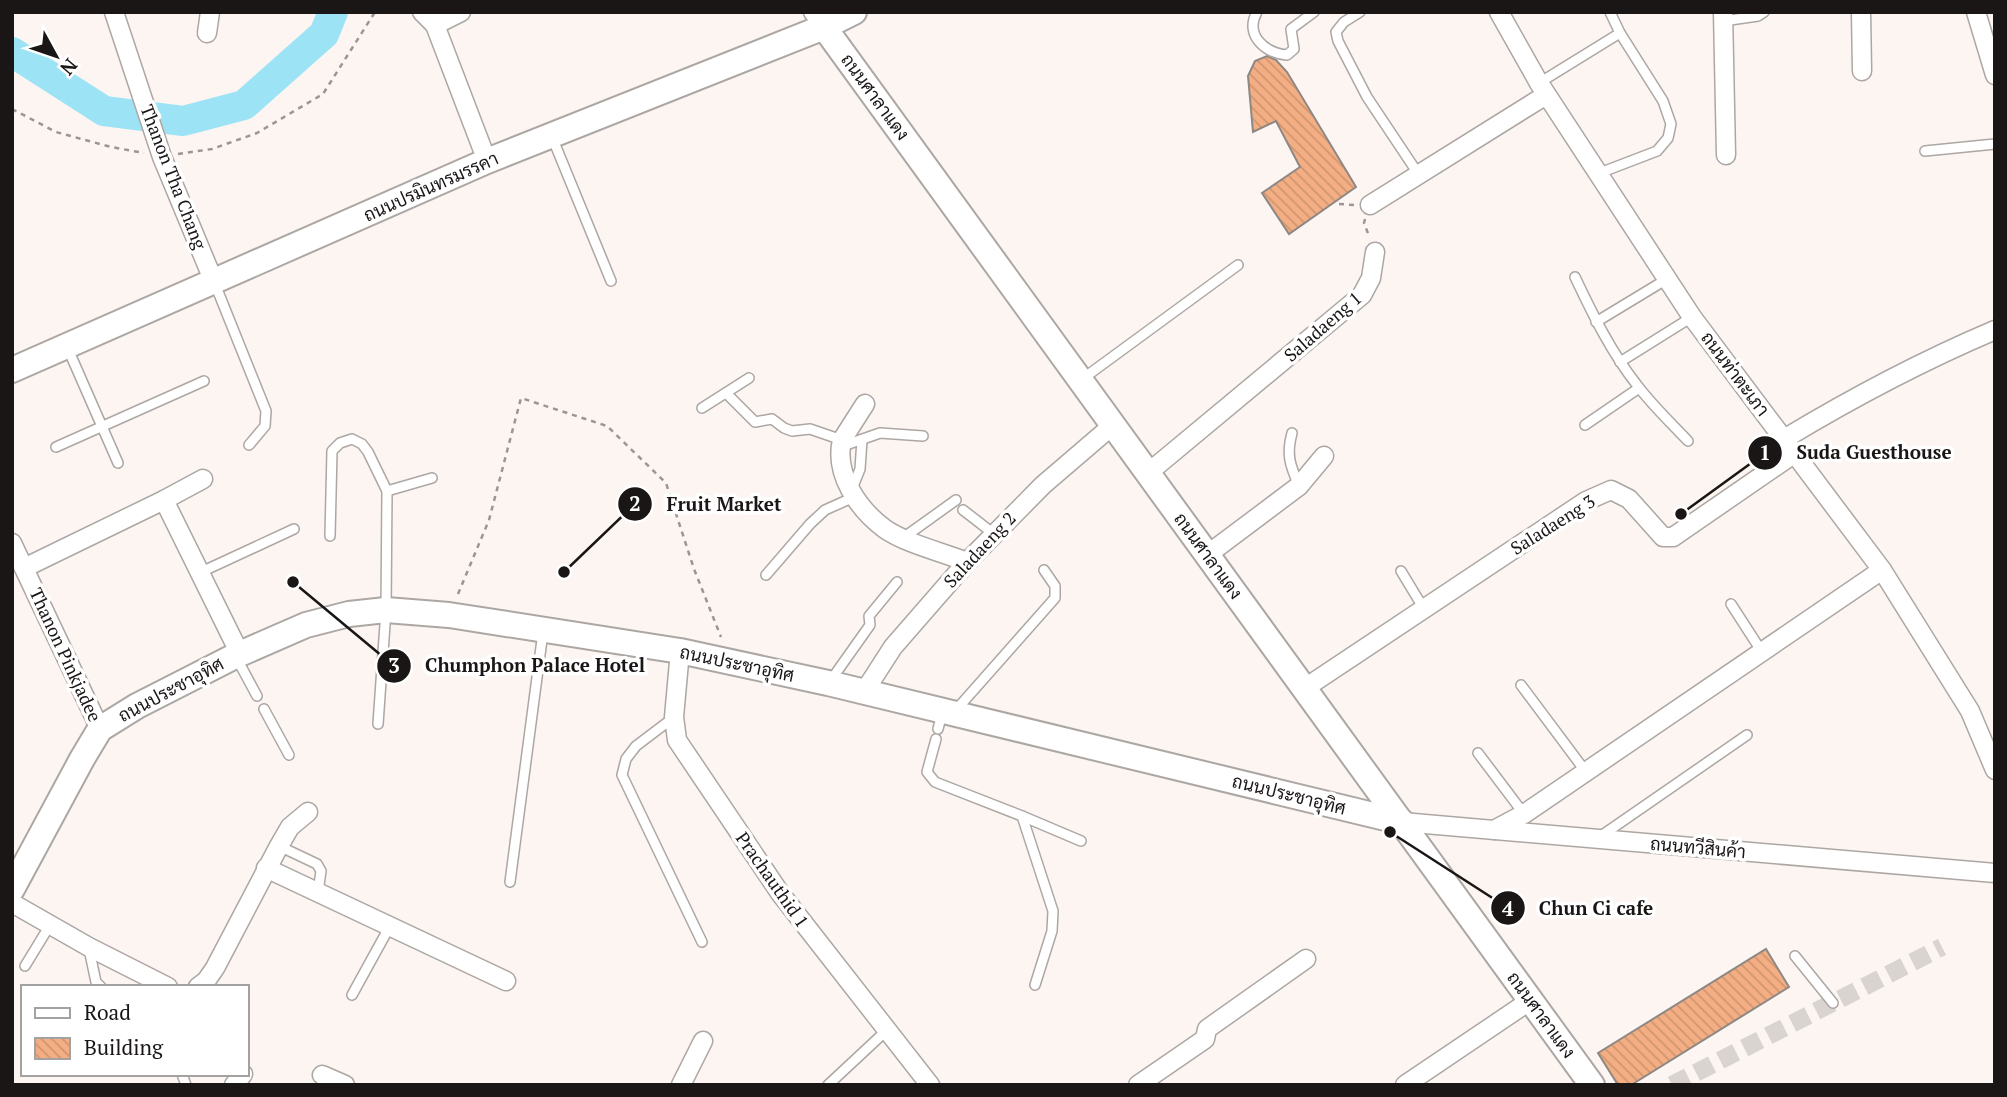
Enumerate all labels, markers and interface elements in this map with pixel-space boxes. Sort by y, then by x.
north arrow [21,21,91,91]
street label: ถนนศาลาแดง [836,48,915,144]
text: N [55,54,84,81]
street label: Thanon Tha Chang [135,101,213,253]
street label: ถนนปรมินทรมรรคา [359,146,502,227]
street label: Saladaeng 1 [1278,286,1366,367]
street label: ถนนท่าตะเภา [1696,326,1775,421]
callout: Suda Guesthouse [1748,433,1966,473]
text: 1 [1759,438,1771,466]
text: Suda Guesthouse [1796,439,1952,464]
callout: Fruit Market [618,484,796,524]
text: 2 [629,489,641,517]
street label: Saladaeng 3 [1506,489,1599,560]
text: Fruit Market [667,491,782,516]
street label: Saladaeng 2 [938,506,1021,592]
street label: ถนนศาลาแดง [1169,507,1248,603]
street label: Thanon Pinkjadee [24,584,107,725]
street label: ถนนประชาอุทิศ [678,639,797,688]
callout: Chumphon Palace Hotel [376,646,659,686]
street label: ถนนประชาอุทิศ [114,651,228,728]
text: 3 [388,651,400,679]
text: Chumphon Palace Hotel [425,652,645,677]
street label: ถนนประชาอุทิศ [1230,768,1349,821]
street label: Prachauthid 1 [731,827,815,932]
street label: ถนนทวีสินค้า [1649,831,1747,863]
callout: Chun Ci cafe [1490,888,1667,928]
text: 4 [1502,894,1514,922]
text: Chun Ci cafe [1539,895,1653,920]
street label: ถนนศาลาแดง [1502,966,1581,1062]
legend [21,985,248,1076]
text: Road [84,998,131,1026]
text: Building [84,1033,164,1061]

